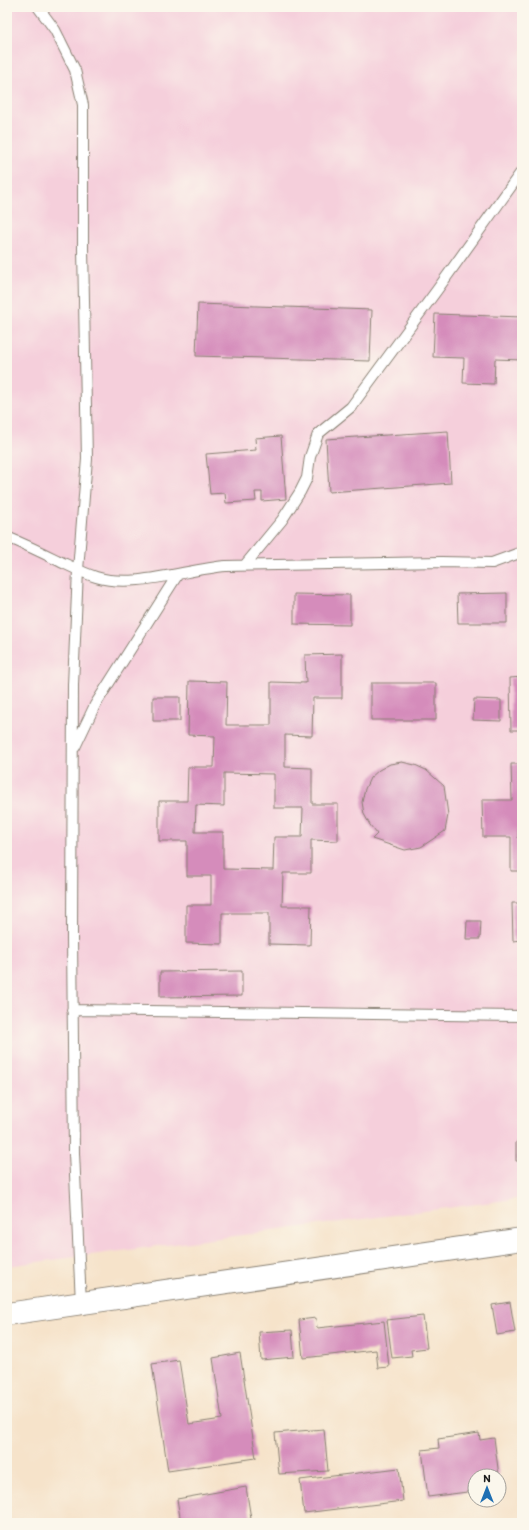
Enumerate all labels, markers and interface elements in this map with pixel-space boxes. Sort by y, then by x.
north arrow [467,1468,507,1508]
text: N [483,1472,491,1485]

